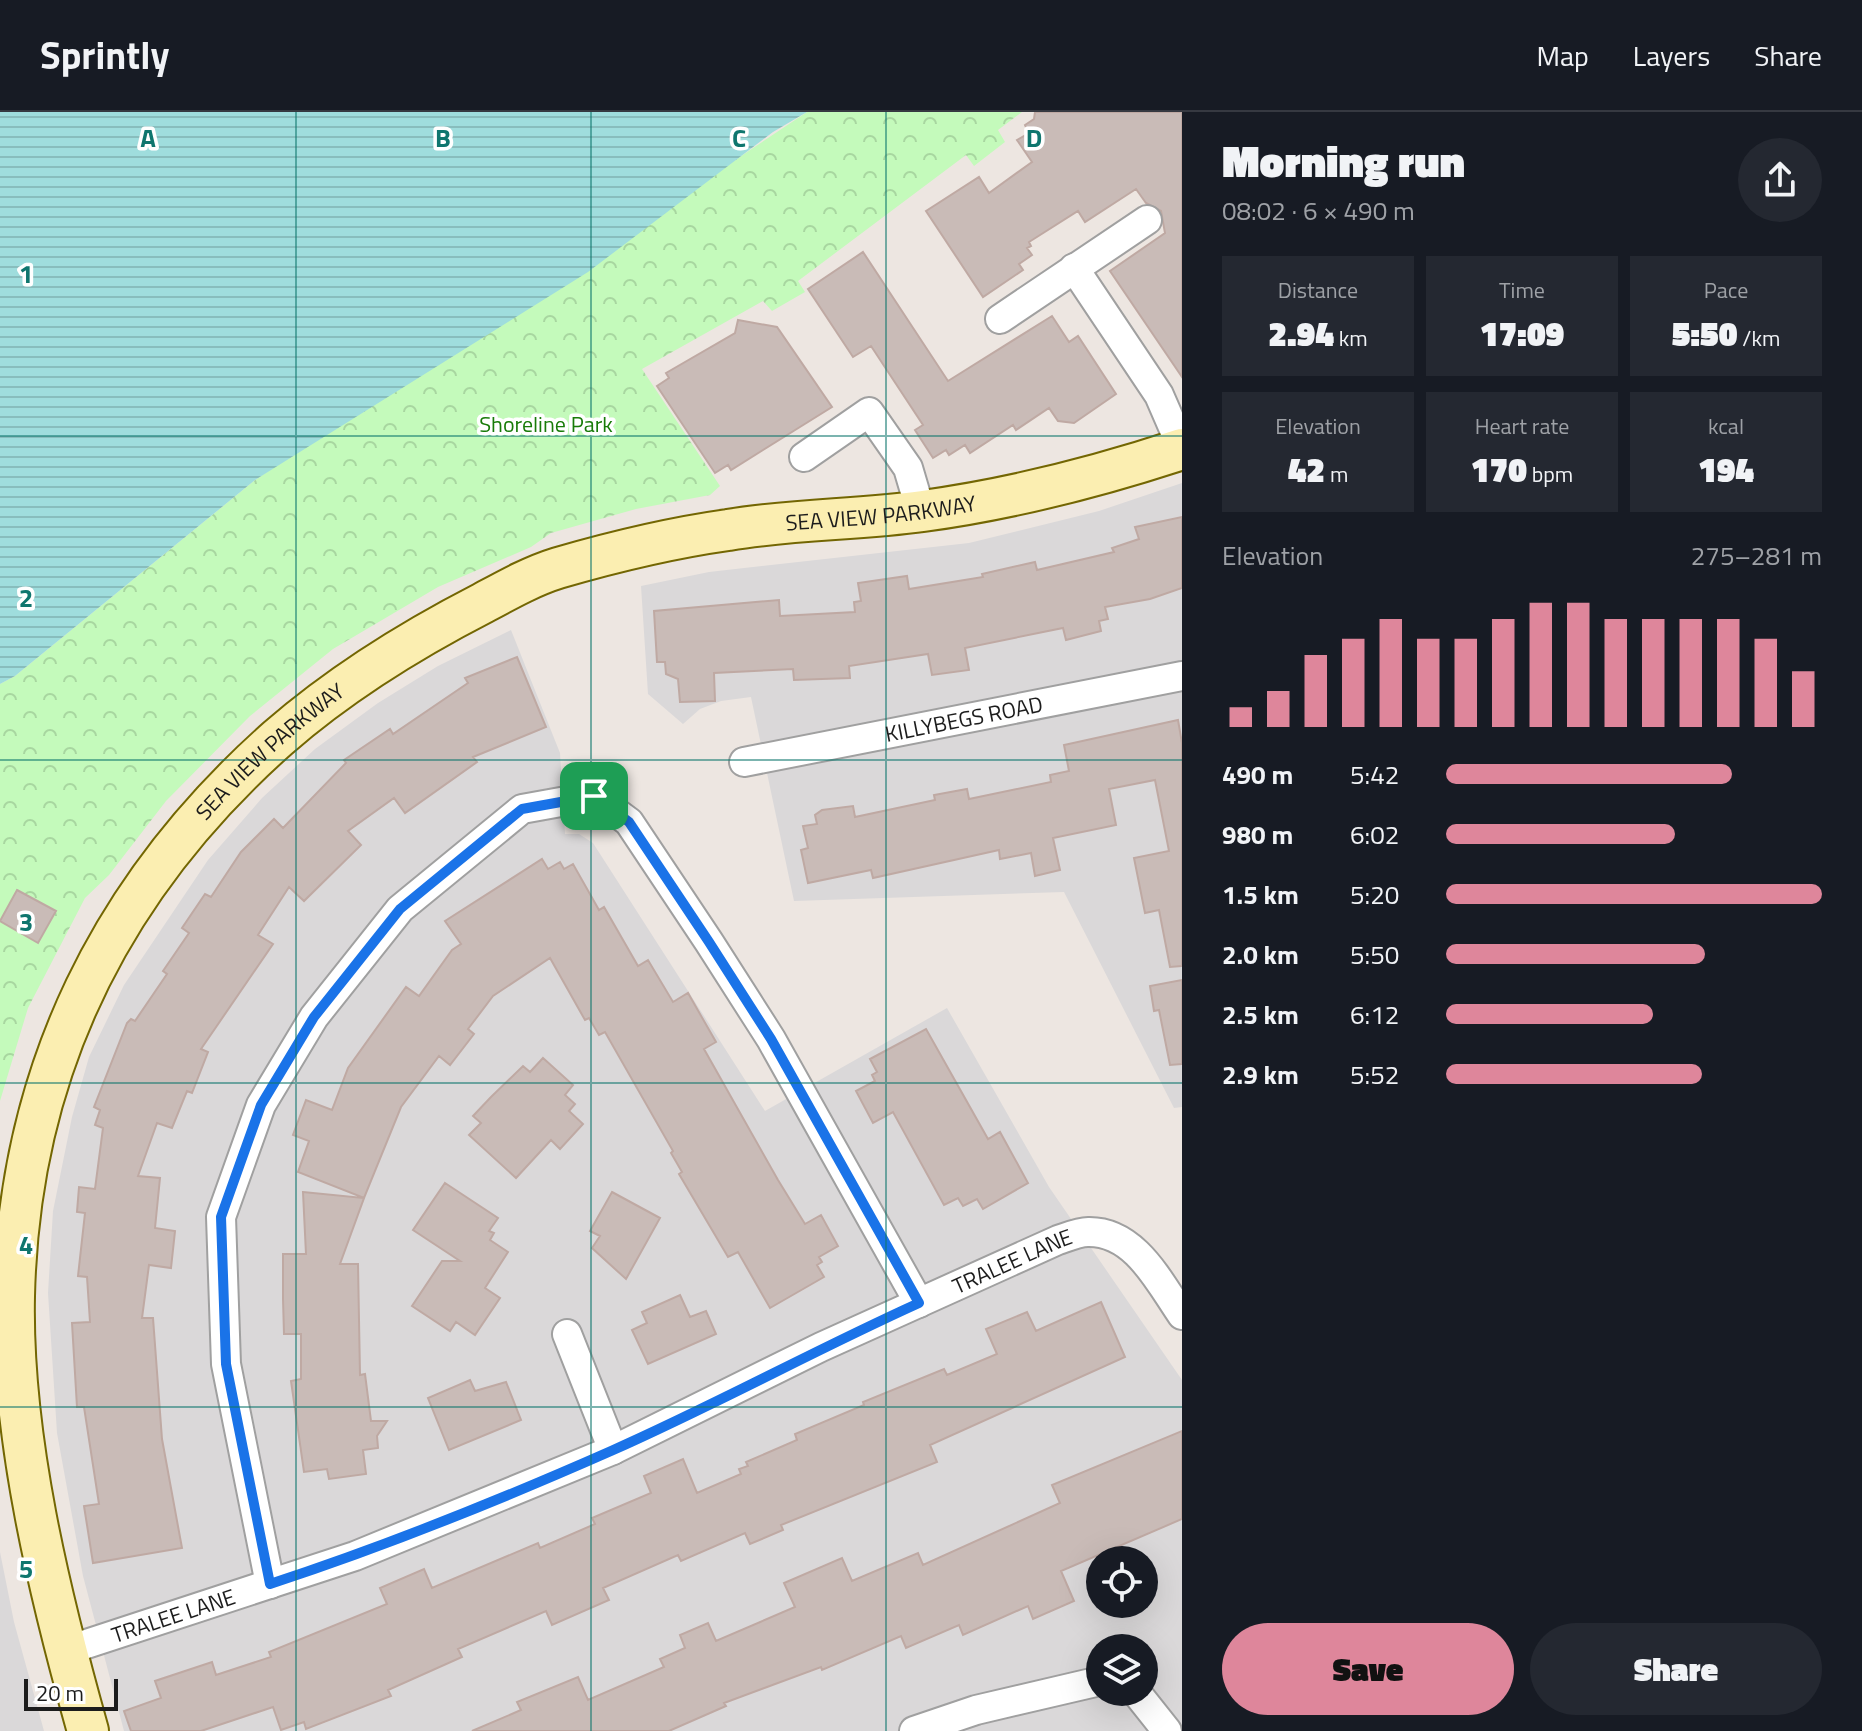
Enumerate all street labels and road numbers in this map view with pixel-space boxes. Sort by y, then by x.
street label: SEA VIEW PARKWAY [784,486,979,540]
street label: SEA VIEW PARKWAY [187,674,351,828]
street label: KILLYBEGS ROAD [882,687,1046,751]
street label: TRALEE LANE [947,1219,1077,1303]
street label: TRALEE LANE [107,1579,240,1652]

